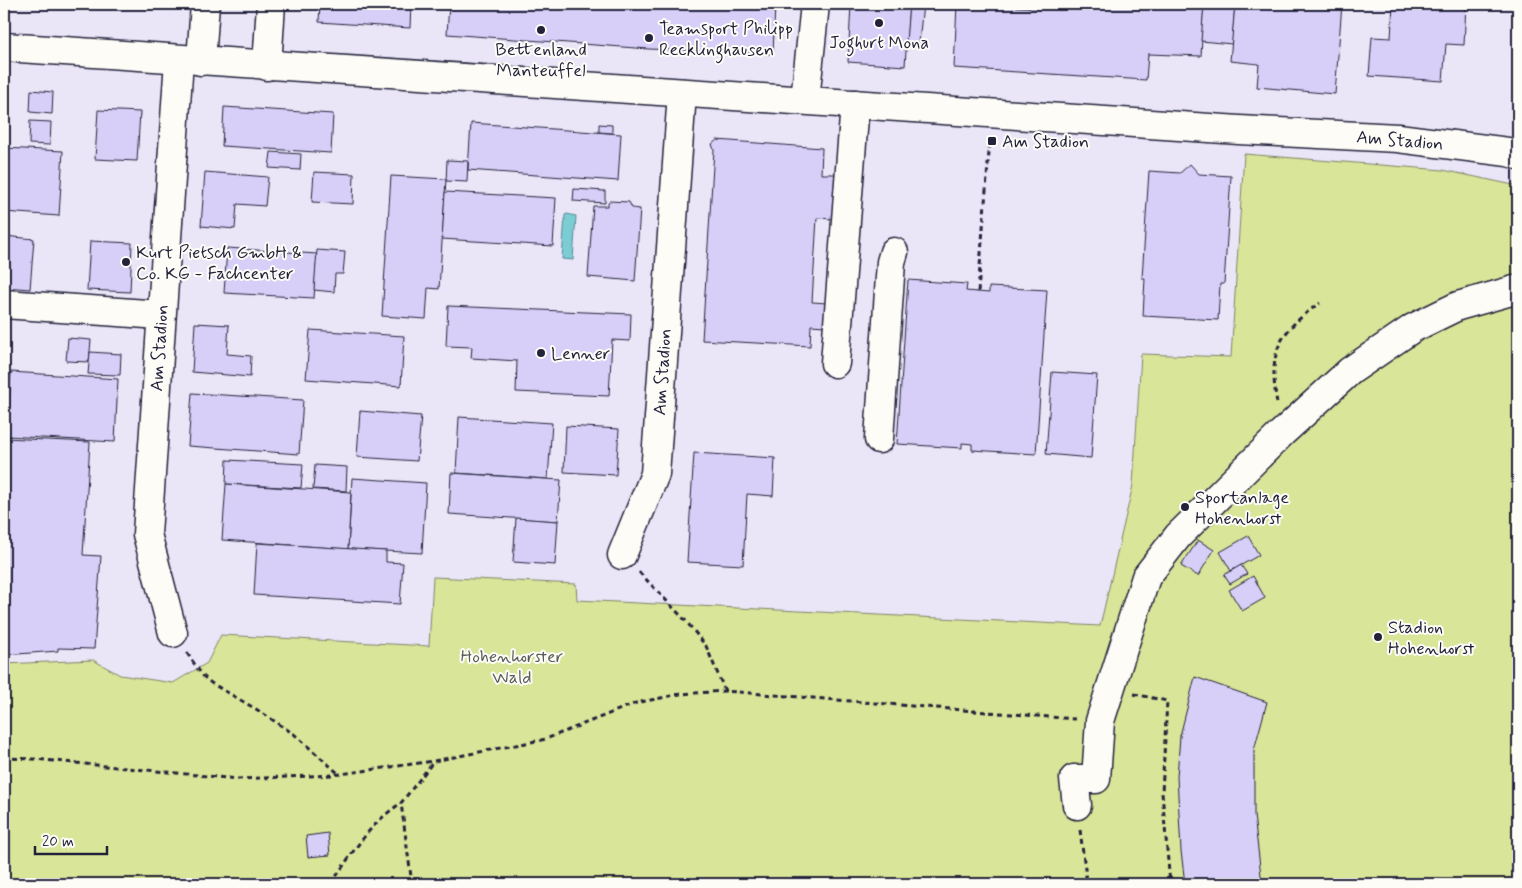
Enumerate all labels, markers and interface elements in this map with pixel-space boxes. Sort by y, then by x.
place label: Teamsport Philipp Recklinghausen [659,17,793,64]
marker: Joghurt Mona [873,17,885,29]
marker: Bettenland Manteuffel [535,24,547,36]
place label: Joghurt Mona [829,31,929,57]
marker: Teamsport Philipp Recklinghausen [643,32,655,44]
place label: Bettenland Manteuffel [495,38,587,83]
street label: Am Stadion [1356,125,1444,157]
place label: Am Stadion [1002,130,1089,154]
marker: Am Stadion [986,135,998,147]
place label: Kurt Pietsch GmbH & Co. KG - Fachcenter [136,241,302,286]
marker: Kurt Pietsch GmbH & Co. KG - Fachcenter [120,256,132,268]
street label: Am Stadion [145,304,175,392]
street label: Am Stadion [648,328,678,416]
place label: Lenner [551,342,611,366]
marker: Lenner [535,347,547,359]
place label: Sportanlage Hohenhorst [1195,486,1289,531]
marker: Sportanlage Hohenhorst [1179,501,1191,513]
place label: Stadion Hohenhorst [1388,616,1475,661]
marker: Stadion Hohenhorst [1372,631,1384,643]
park label: Hohenhorster Wald [461,645,564,690]
scale bar [35,823,108,855]
text: 20 m [42,832,74,852]

